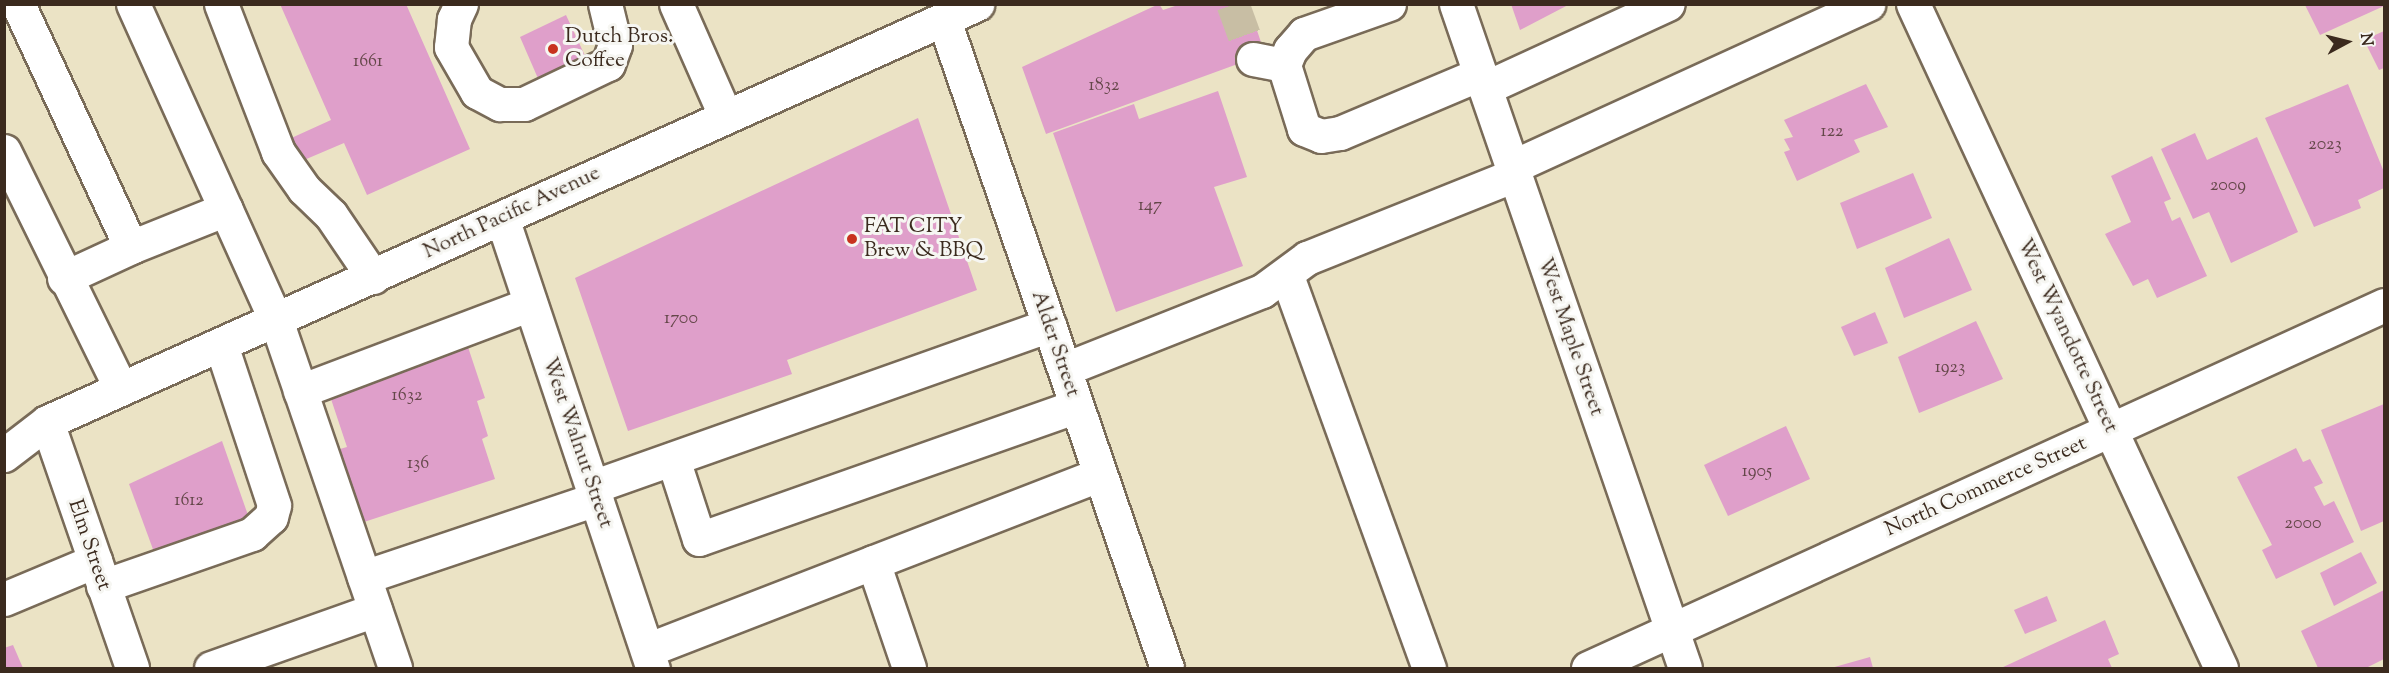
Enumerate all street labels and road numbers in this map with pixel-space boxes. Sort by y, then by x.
street label: North Pacific Avenue [420,161,604,265]
street label: West Wyandotte Street [2011,235,2123,437]
street label: West Maple Street [1531,255,1609,419]
street label: Alder Street [1025,288,1085,400]
street label: West Walnut Street [536,354,618,532]
street label: North Commerce Street [1881,431,2091,543]
street label: Elm Street [62,496,116,594]

